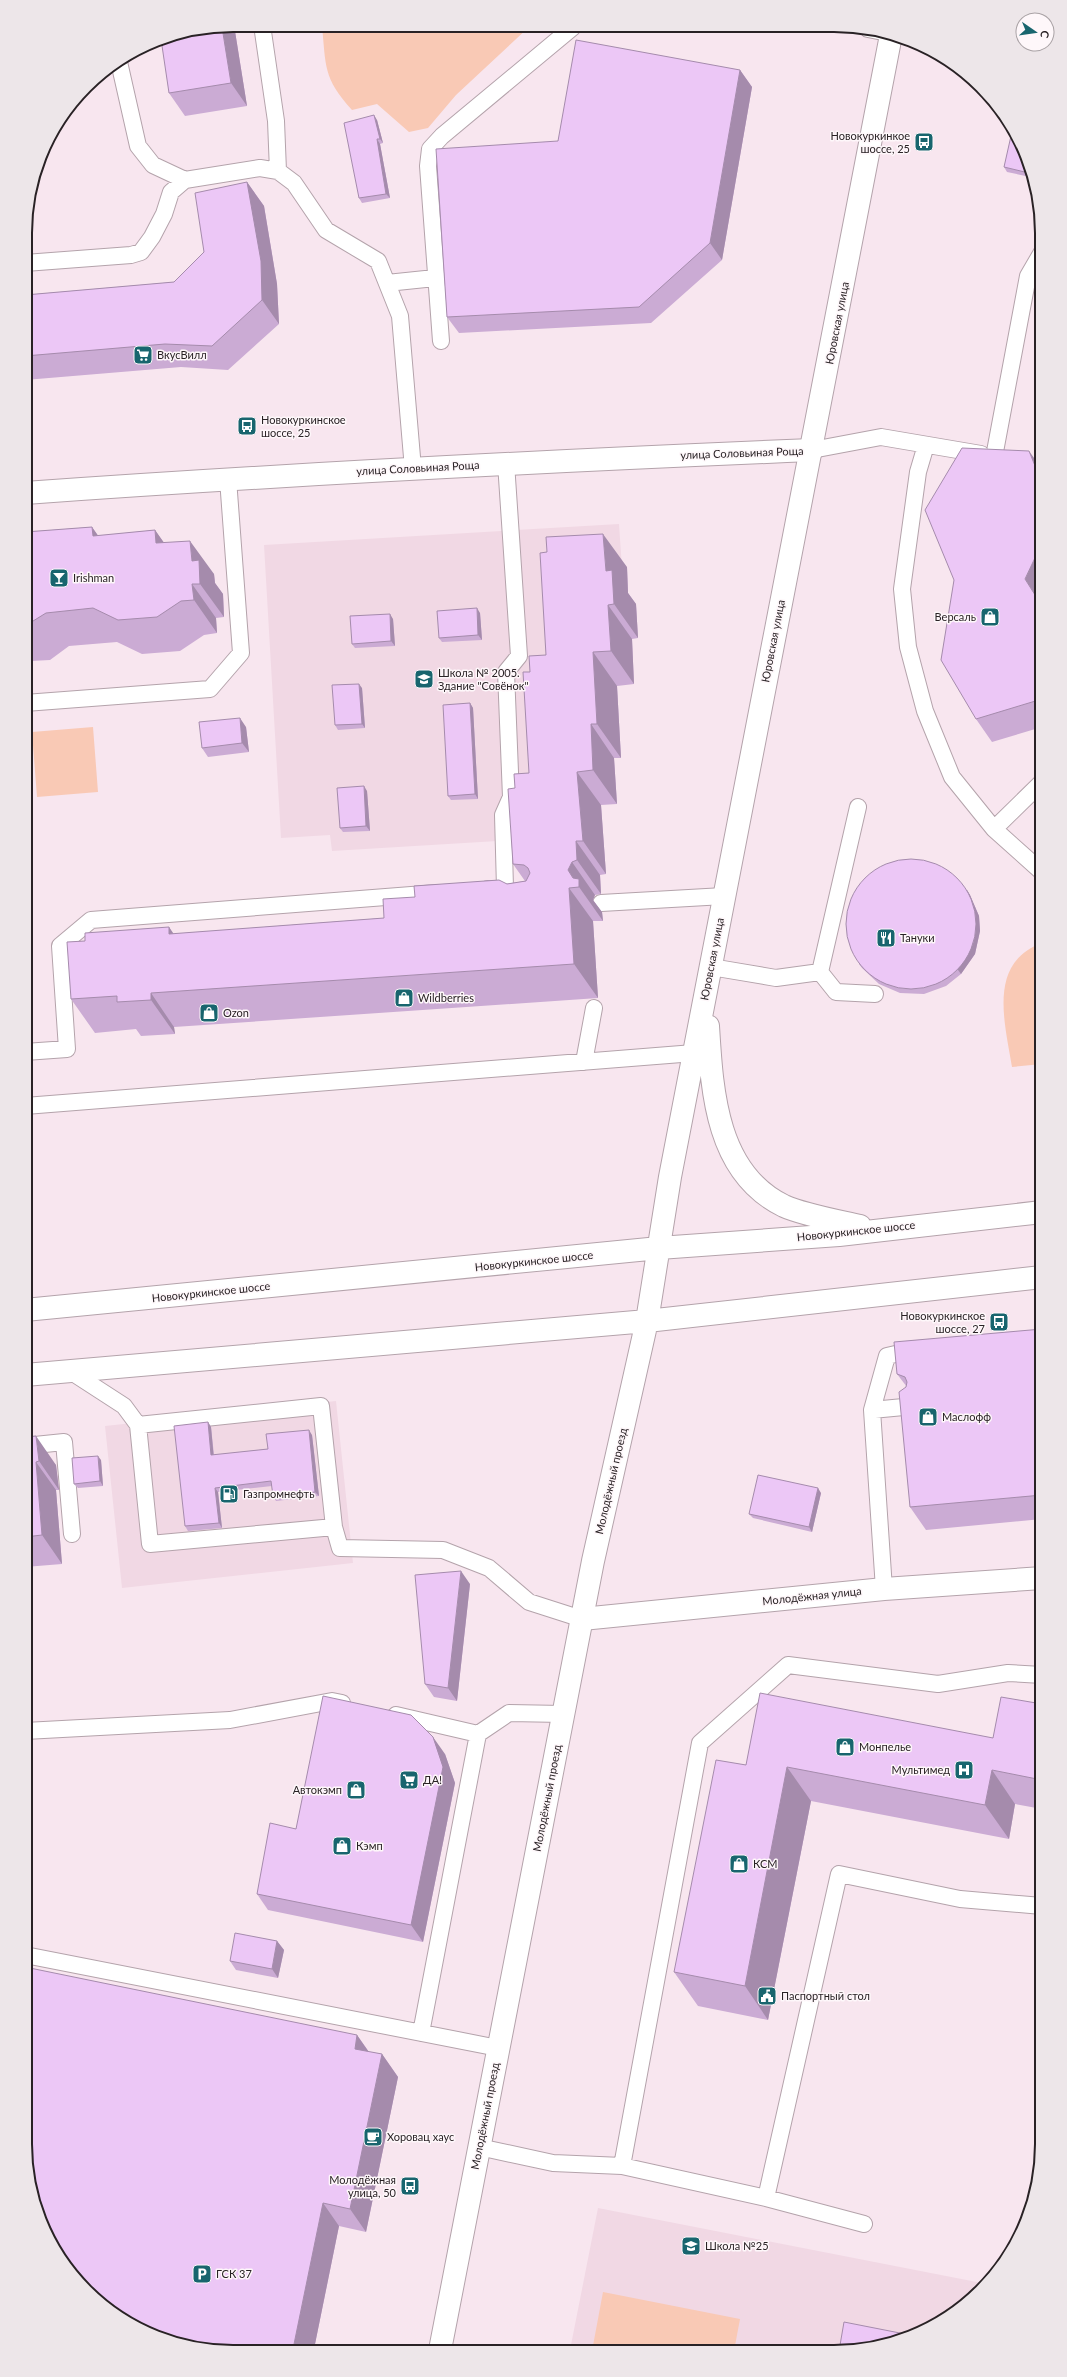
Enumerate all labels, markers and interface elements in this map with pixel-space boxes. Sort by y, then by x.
north arrow [1015,12,1055,52]
text: С [1038,29,1052,40]
place label: Новокуркинкое шоссе, 25 [831,129,910,155]
bus stop icon: Новокуркинкое шоссе, 25 [913,131,935,153]
street label: Юровская улица [822,280,851,365]
supermarket icon: ВкусВилл [132,344,154,366]
place label: ВкусВилл [157,348,207,361]
place label: Новокуркинское шоссе, 25 [261,413,346,439]
bus stop icon: Новокуркинское шоссе, 25 [236,415,258,437]
street label: улица Соловьиная Роща [680,444,804,461]
street label: улица Соловьиная Роща [356,458,480,477]
bar icon: Irishman [48,567,70,589]
place label: Irishman [73,571,114,584]
street label: Юровская улица [758,598,787,683]
shop icon: Версаль [979,606,1001,628]
place label: Версаль [935,610,976,623]
place label: Школа № 2005. Здание "Совёнок" [438,666,528,692]
school or university icon: Школа № 2005. Здание "Совёнок" [413,668,435,690]
street label: Юровская улица [697,916,726,1001]
restaurant icon: Тануки [875,927,897,949]
place label: Тануки [900,931,935,944]
shop icon: Wildberries [393,987,415,1009]
place label: Wildberries [418,991,474,1004]
shop icon: Ozon [198,1002,220,1024]
place label: Ozon [223,1006,249,1019]
street label: Новокуркинское шоссе [796,1218,916,1243]
street label: Новокуркинское шоссе [474,1248,594,1273]
street label: Новокуркинское шоссе [151,1279,271,1304]
place label: Новокуркинское шоссе, 27 [900,1309,985,1335]
bus stop icon: Новокуркинское шоссе, 27 [988,1311,1010,1333]
shop icon: Маслофф [917,1406,939,1428]
place label: Маслофф [942,1410,991,1423]
street label: Молодёжный проезд [592,1426,629,1535]
fuel station icon: Газпромнефть [218,1483,240,1505]
place label: Газпромнефть [243,1487,314,1500]
street label: Молодёжная улица [762,1584,862,1607]
shop icon: Монпелье [834,1736,856,1758]
place label: Монпелье [859,1740,911,1753]
street label: Молодёжный проезд [530,1743,563,1853]
hospital icon: Мультимед [953,1759,975,1781]
place label: Мультимед [892,1763,950,1776]
supermarket icon: ДА! [398,1769,420,1791]
place label: ДА! [423,1773,442,1786]
shop icon: Автокэмп [345,1779,367,1801]
place label: Автокэмп [293,1783,342,1796]
shop icon: Кэмп [331,1835,353,1857]
place label: Кэмп [356,1839,383,1852]
shop icon: КСМ [728,1853,750,1875]
place label: КСМ [753,1857,778,1870]
public building icon: Паспортный стол [756,1985,778,2007]
place label: Паспортный стол [781,1989,870,2002]
street label: Молодёжный проезд [468,2061,501,2171]
cafe icon: Хоровац хаус [362,2126,384,2148]
place label: Хоровац хаус [387,2130,454,2143]
place label: Молодёжная улица, 50 [329,2173,397,2199]
bus stop icon: Молодёжная улица, 50 [399,2175,421,2197]
school or university icon: Школа №25 [680,2235,702,2257]
place label: Школа №25 [705,2239,769,2252]
parking icon: ГСК 37 [191,2263,213,2285]
place label: ГСК 37 [216,2267,252,2280]

